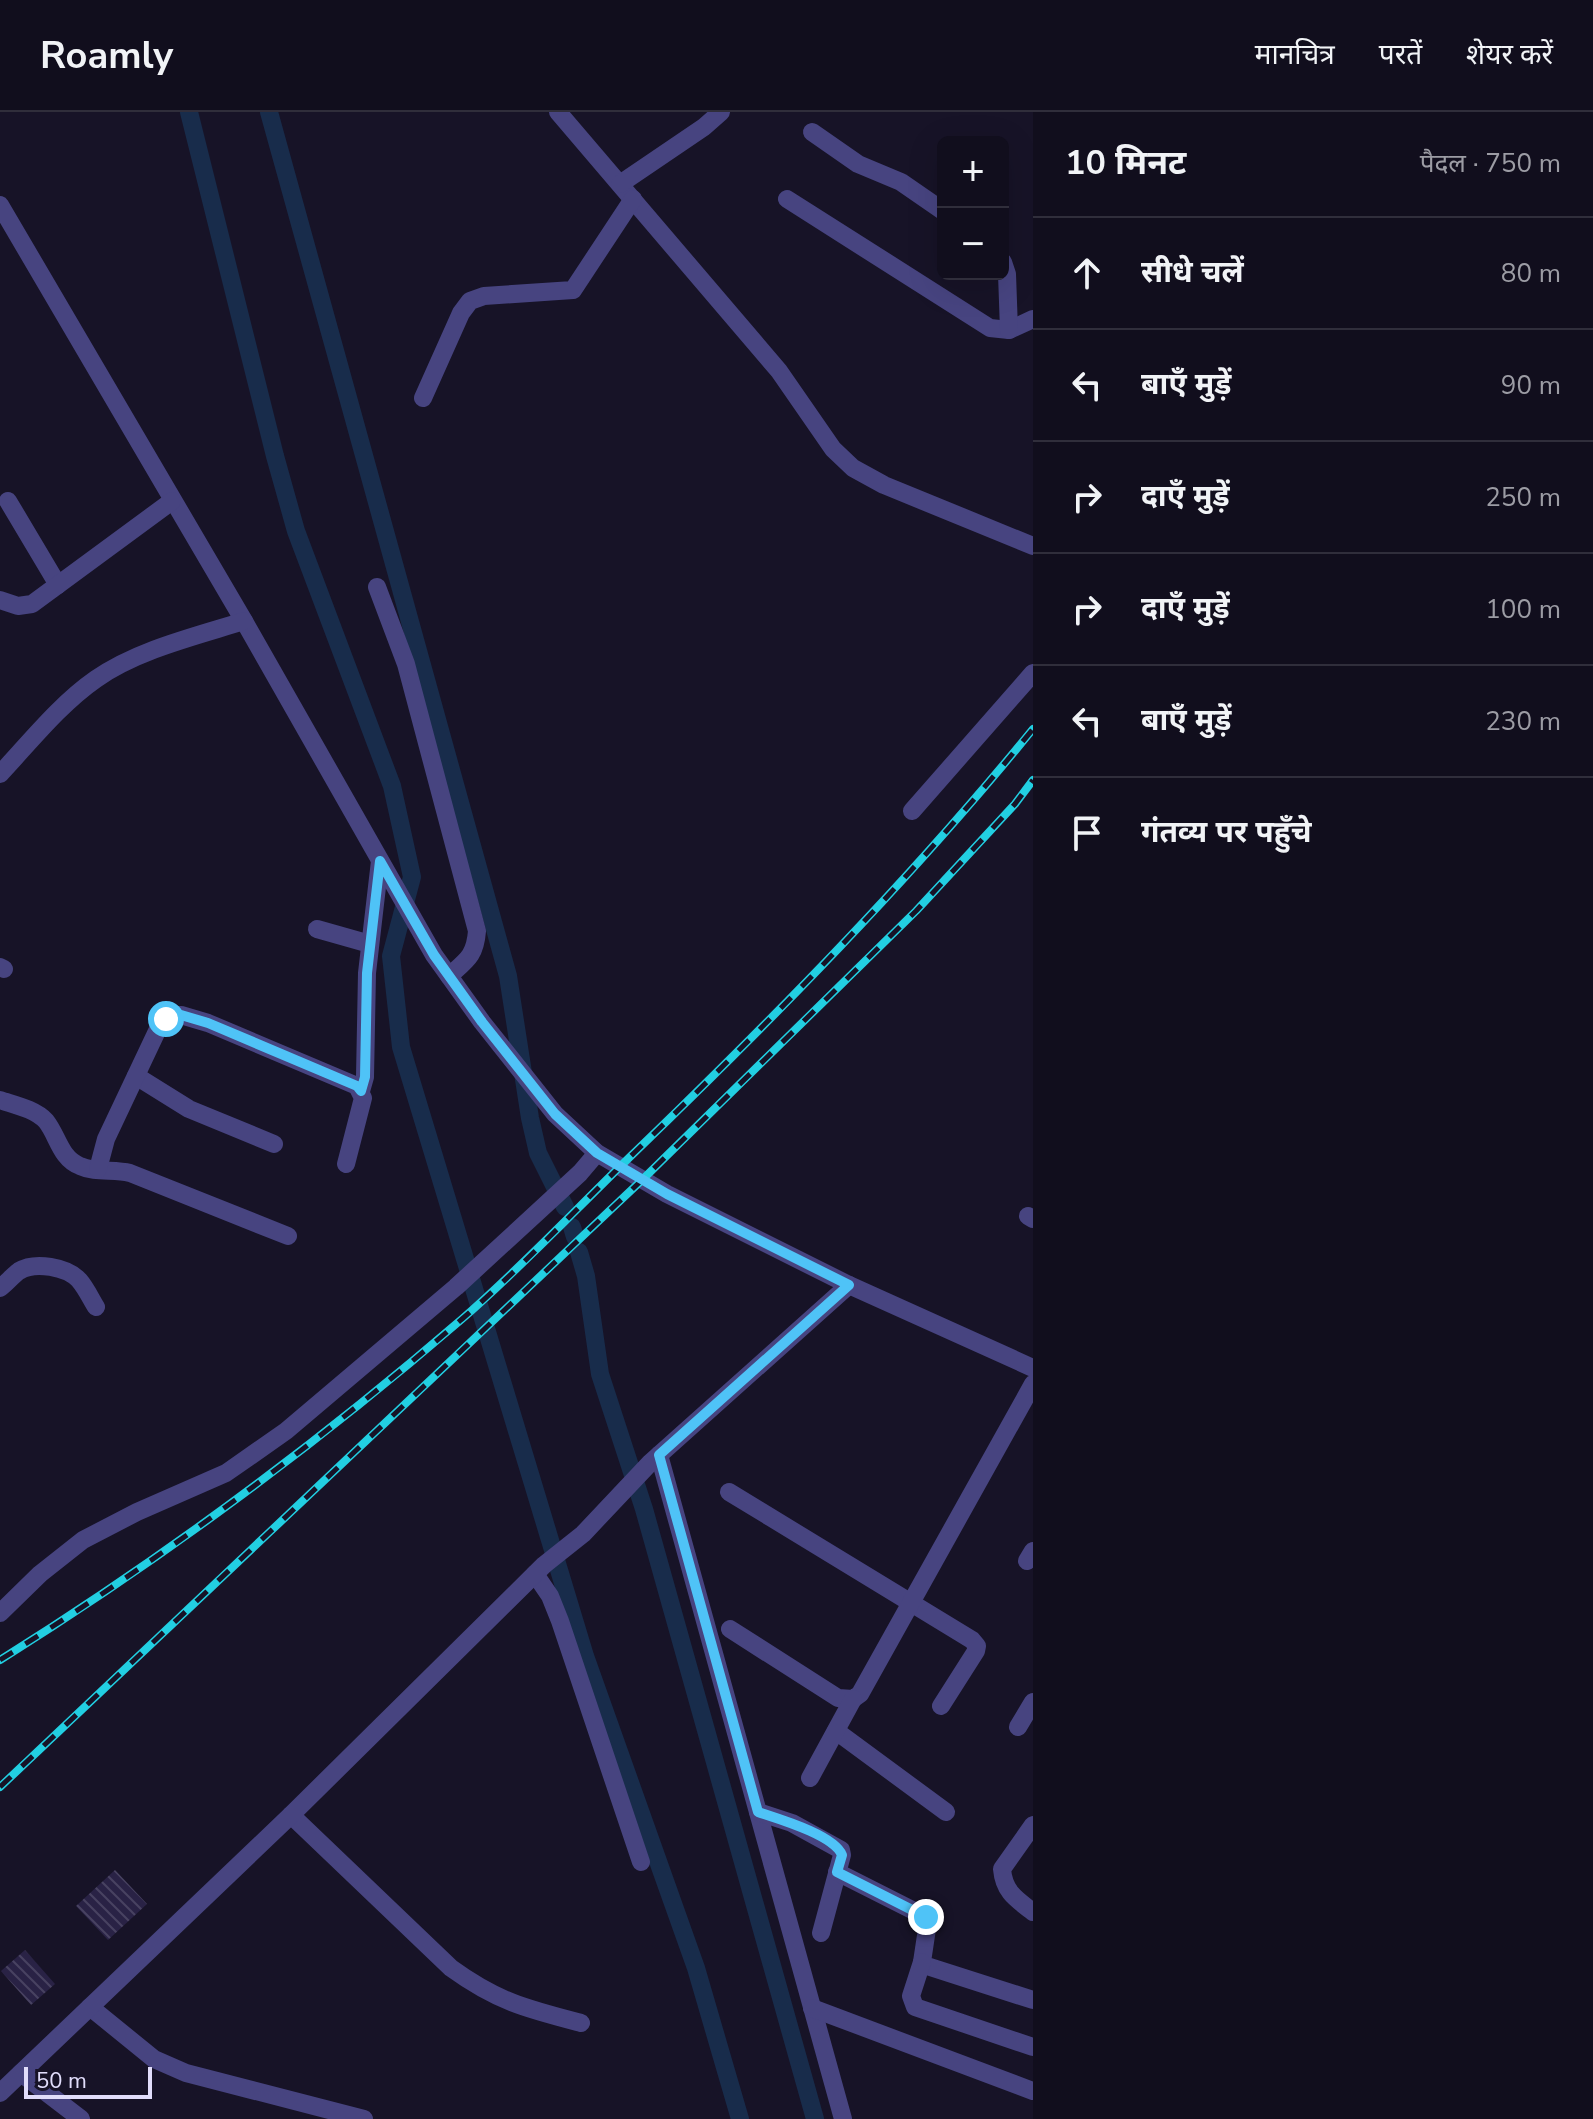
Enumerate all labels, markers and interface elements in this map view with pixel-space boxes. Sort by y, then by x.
text: Roamly [40,30,173,81]
text: मानचित्र [1255,36,1335,74]
text: परतें [1379,36,1422,74]
text: शेयर करें [1466,36,1553,74]
map controls [937,136,1009,280]
button: + [937,136,1009,208]
text: 10 मिनट [1065,140,1186,186]
text: पैदल · 750 m [1420,146,1561,181]
button: − [937,208,1009,280]
icon: ahead [1065,251,1109,295]
text: सीधे चलें [1141,252,1244,293]
text: 80 m [1501,256,1561,291]
icon: left [1065,363,1109,407]
text: बाएँ मुड़ें [1141,364,1231,405]
text: 90 m [1501,368,1561,403]
icon: right [1065,475,1109,519]
text: दाएँ मुड़ें [1141,476,1230,517]
text: 250 m [1485,480,1561,515]
icon: right [1065,587,1109,631]
text: दाएँ मुड़ें [1141,588,1230,629]
text: 100 m [1485,592,1561,627]
icon: left [1065,699,1109,743]
text: बाएँ मुड़ें [1141,700,1231,741]
text: 230 m [1485,704,1561,739]
icon: arrive [1065,811,1109,855]
text: गंतव्य पर पहुँचे [1141,812,1311,853]
route start [148,1001,184,1037]
route end [908,1899,944,1935]
scale bar [24,2063,152,2099]
text: 50 m [36,2066,87,2096]

